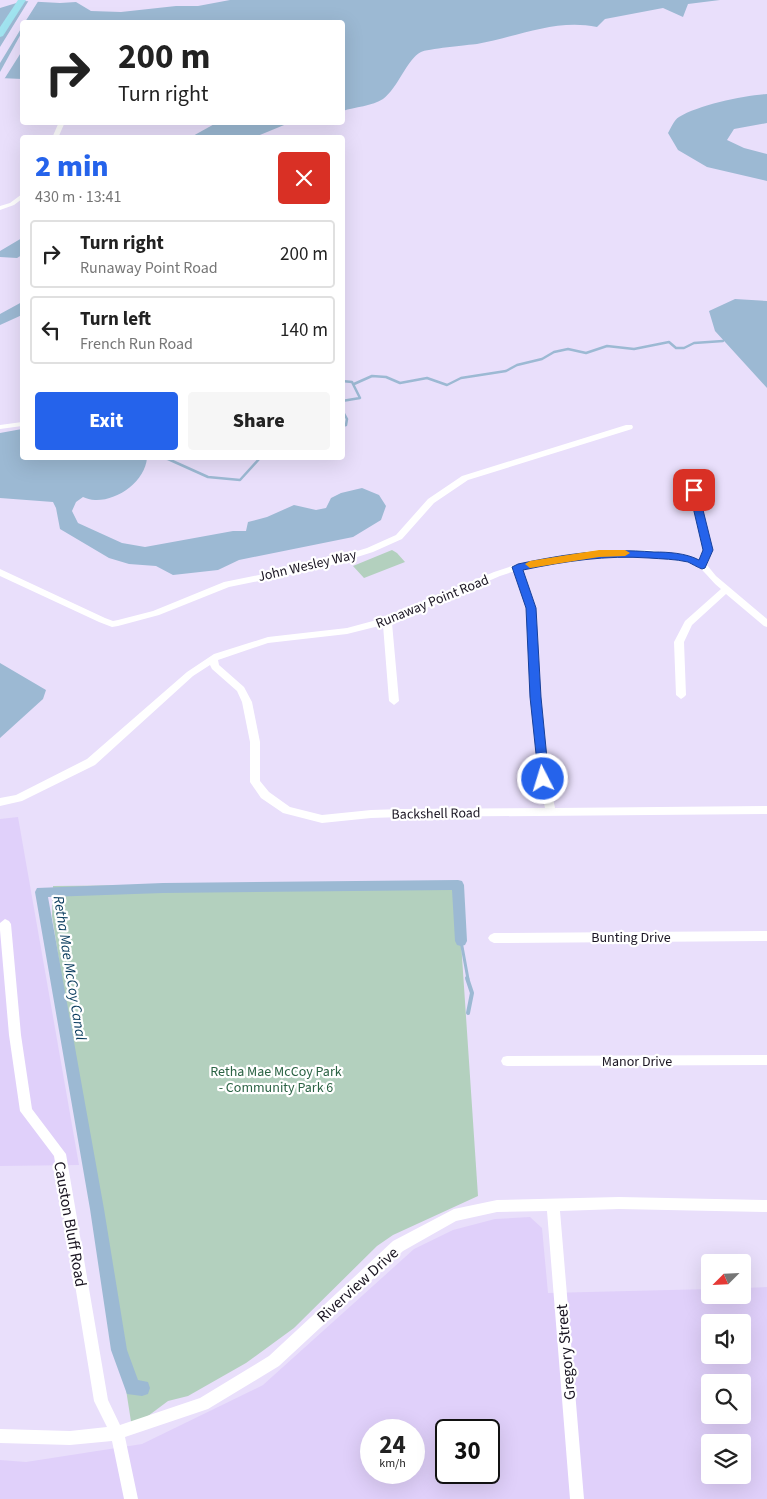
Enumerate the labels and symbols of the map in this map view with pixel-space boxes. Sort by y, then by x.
pin [673,469,715,511]
street label: John Wesley Way [256,545,359,587]
street label: Runaway Point Road [373,570,492,634]
position arrow [516,752,568,804]
street label: Backshell Road [391,803,481,825]
water label: Retha Mae McCoy Canal [48,894,91,1042]
street label: Bunting Drive [591,928,671,948]
street label: Manor Drive [602,1052,672,1072]
park label: Retha Mae McCoy Park - Community Park 6 [210,1062,342,1098]
street label: Causton Bluff Road [48,1160,92,1289]
street label: Riverview Drive [312,1242,403,1327]
north arrow [701,1254,751,1304]
street label: Gregory Street [551,1302,581,1401]
speed limit sign: 30 [435,1419,500,1484]

